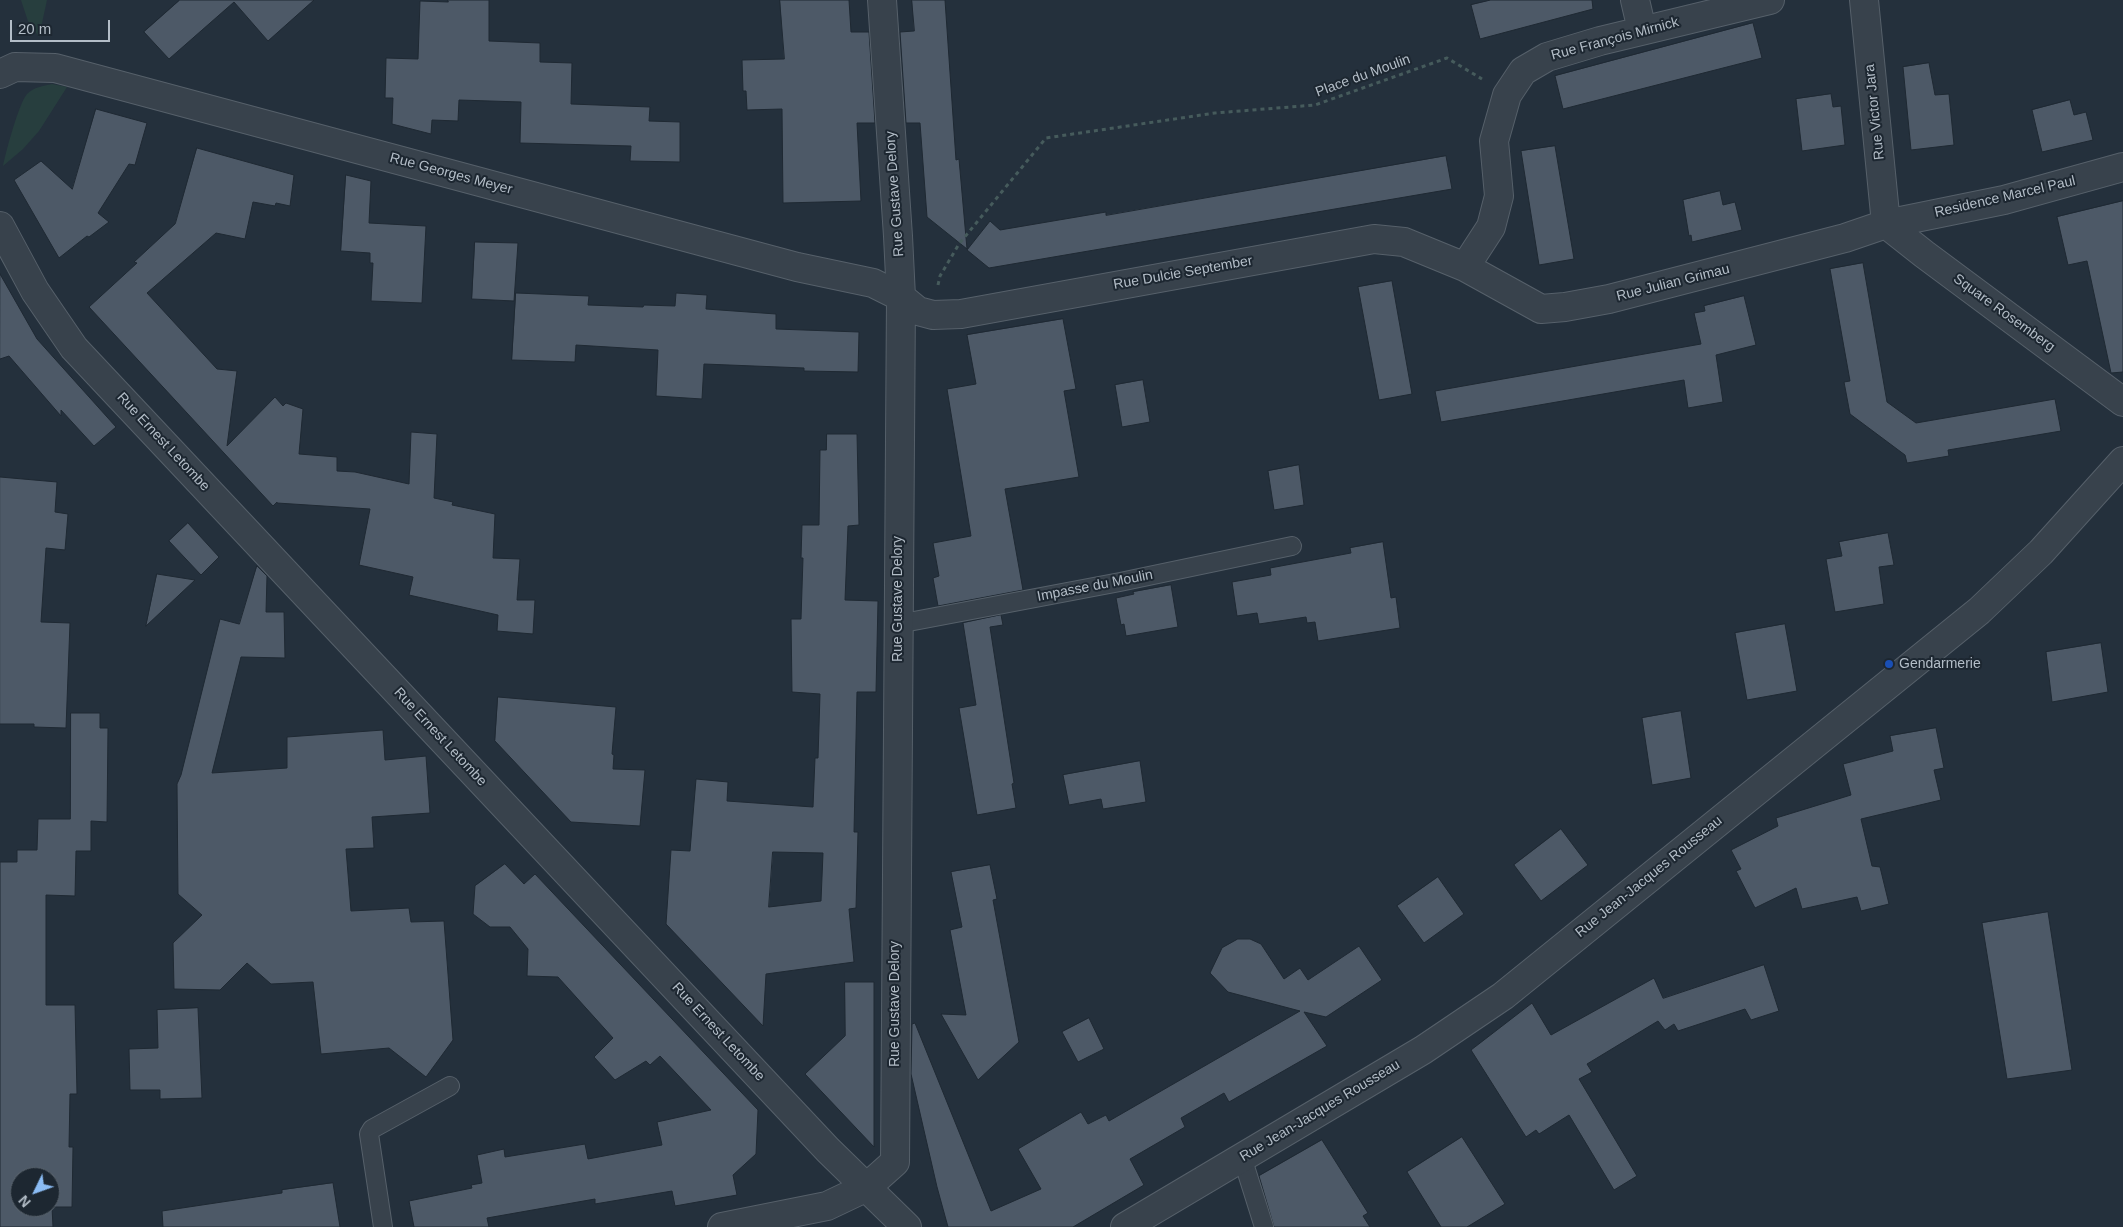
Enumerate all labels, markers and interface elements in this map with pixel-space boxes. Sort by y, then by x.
scale bar [12,10,112,42]
street label: Rue François Mirnick [1549,14,1681,64]
text: 20 m [18,20,51,37]
street label: Place du Moulin [1313,51,1413,101]
street label: Rue Victor Jara [1862,63,1888,161]
street label: Rue Gustave Delory [882,131,908,257]
street label: Rue Georges Meyer [388,150,514,198]
street label: Residence Marcel Paul [1933,173,2077,221]
street label: Rue Dulcie September [1112,252,1254,294]
street label: Rue Julian Grimau [1615,261,1731,305]
street label: Square Rosemberg [1950,271,2058,355]
street label: Rue Ernest Letombe [113,389,213,495]
street label: Rue Gustave Delory [890,536,906,662]
street label: Impasse du Moulin [1036,567,1154,605]
place label: Gendarmerie [1899,656,1981,672]
marker: Gendarmerie [1883,658,1895,670]
street label: Rue Ernest Letombe [390,684,490,790]
street label: Rue Jean-Jacques Rousseau [1572,813,1726,941]
street label: Rue Gustave Delory [887,941,903,1067]
street label: Rue Ernest Letombe [668,979,768,1085]
street label: Rue Jean-Jacques Rousseau [1237,1057,1403,1165]
north arrow [10,1167,60,1217]
text: N [15,1192,34,1210]

